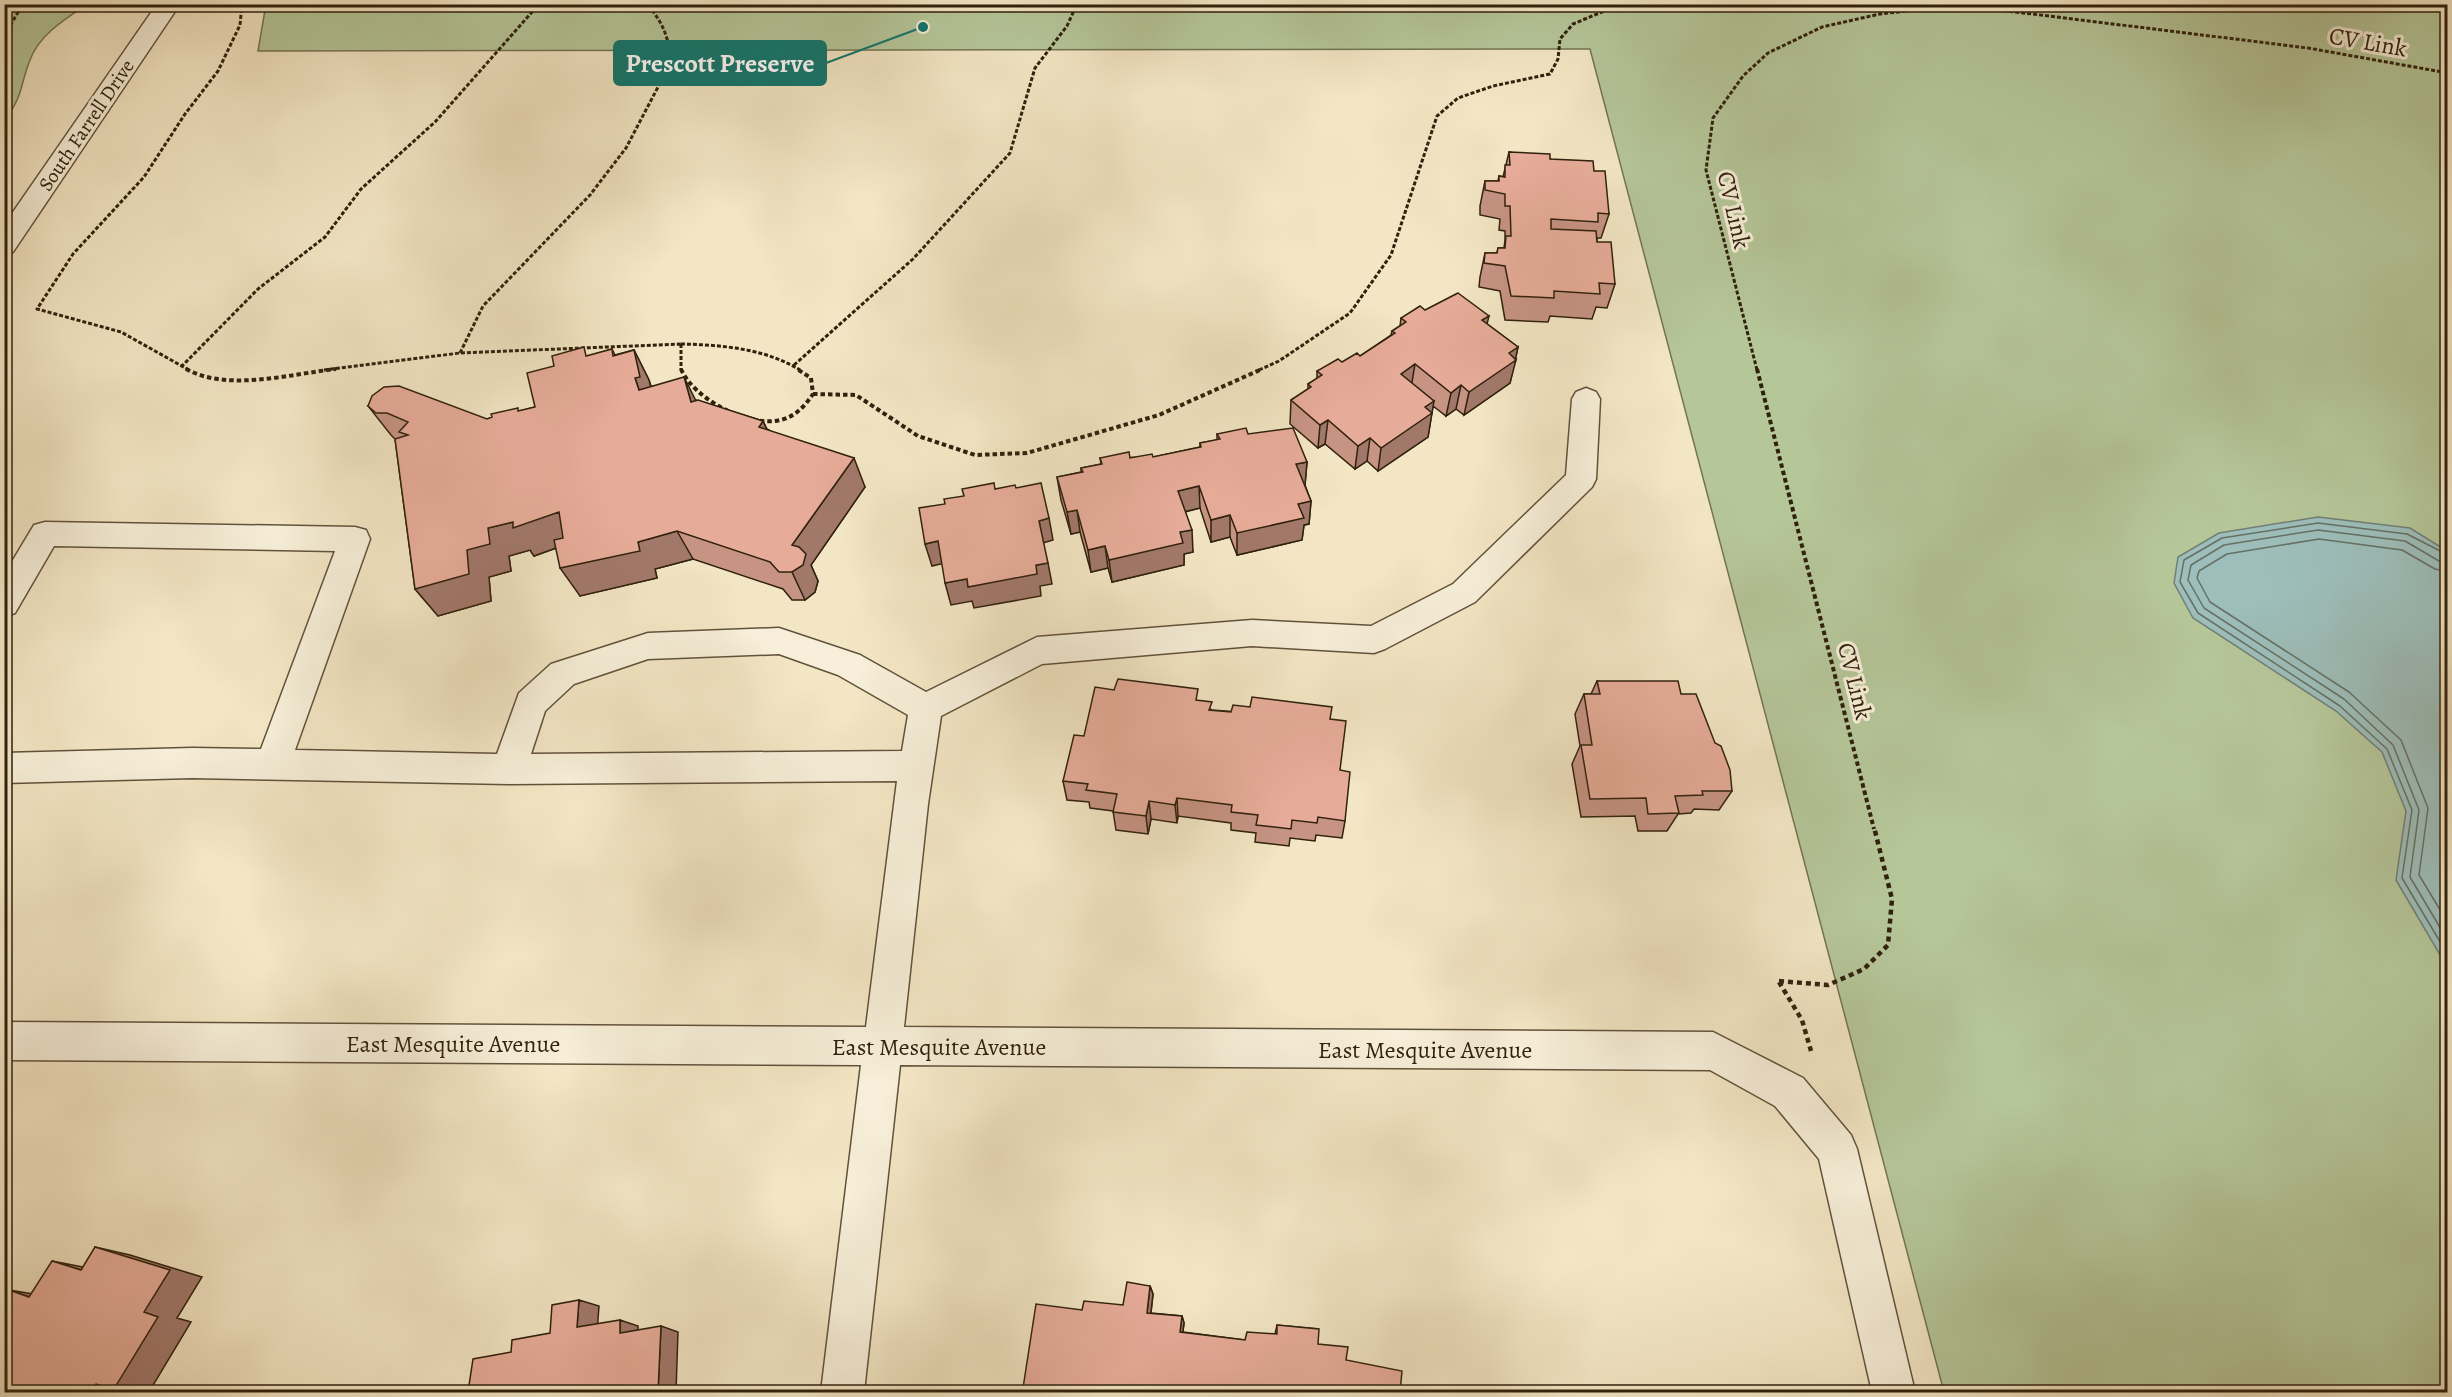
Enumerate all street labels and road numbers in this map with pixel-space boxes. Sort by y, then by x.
street label: CV Link [2327,19,2409,65]
street label: South Farrell Drive [32,54,141,197]
street label: CV Link [1710,168,1758,252]
street label: CV Link [1830,639,1880,723]
street label: East Mesquite Avenue [346,1028,560,1060]
street label: East Mesquite Avenue [832,1031,1046,1063]
street label: East Mesquite Avenue [1318,1034,1532,1066]

